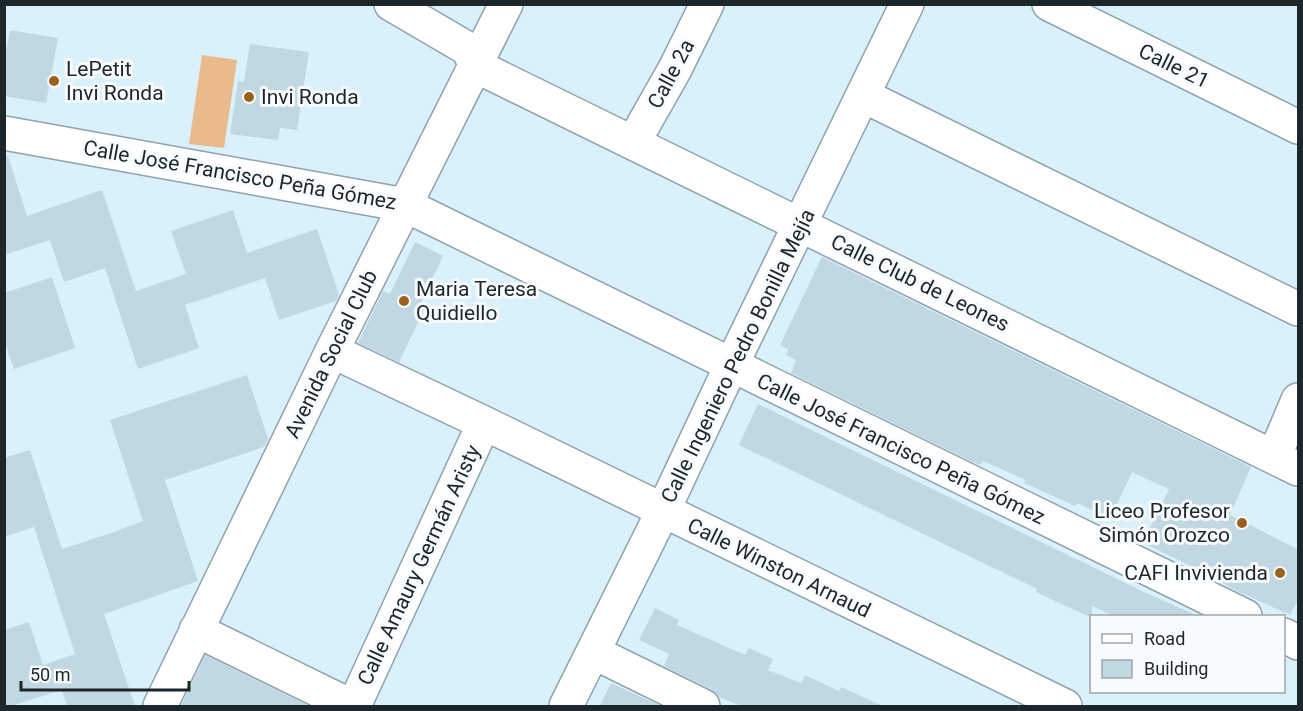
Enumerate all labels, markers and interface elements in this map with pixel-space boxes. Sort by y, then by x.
street label: Calle 2a [643,35,699,113]
street label: Calle 21 [1135,39,1213,93]
place label: LePetit Invi Ronda [66,57,164,105]
marker: LePetit Invi Ronda [47,74,61,88]
place label: Invi Ronda [261,85,359,109]
marker: Invi Ronda [242,90,256,104]
street label: Calle José Francisco Peña Gómez [82,136,398,214]
street label: Calle Ingeniero Pedro Bonilla Mejía [656,205,820,507]
street label: Calle Club de Leones [827,229,1013,337]
street label: Avenida Social Club [280,266,382,442]
place label: Maria Teresa Quidiello [416,277,537,325]
marker: Maria Teresa Quidiello [397,294,411,308]
street label: Calle José Francisco Peña Gómez [753,369,1049,529]
street label: Calle Amaury Germán Aristy [353,441,485,689]
place label: Liceo Profesor Simón Orozco [1094,499,1230,547]
street label: Calle Winston Arnaud [684,513,874,623]
marker: Liceo Profesor Simón Orozco [1235,516,1249,530]
place label: CAFI Invivienda [1124,561,1268,585]
marker: CAFI Invivienda [1273,566,1287,580]
legend [1090,615,1285,693]
text: Road [1144,628,1185,649]
scale bar [21,654,189,692]
text: Building [1144,658,1208,679]
text: 50 m [30,664,70,685]

